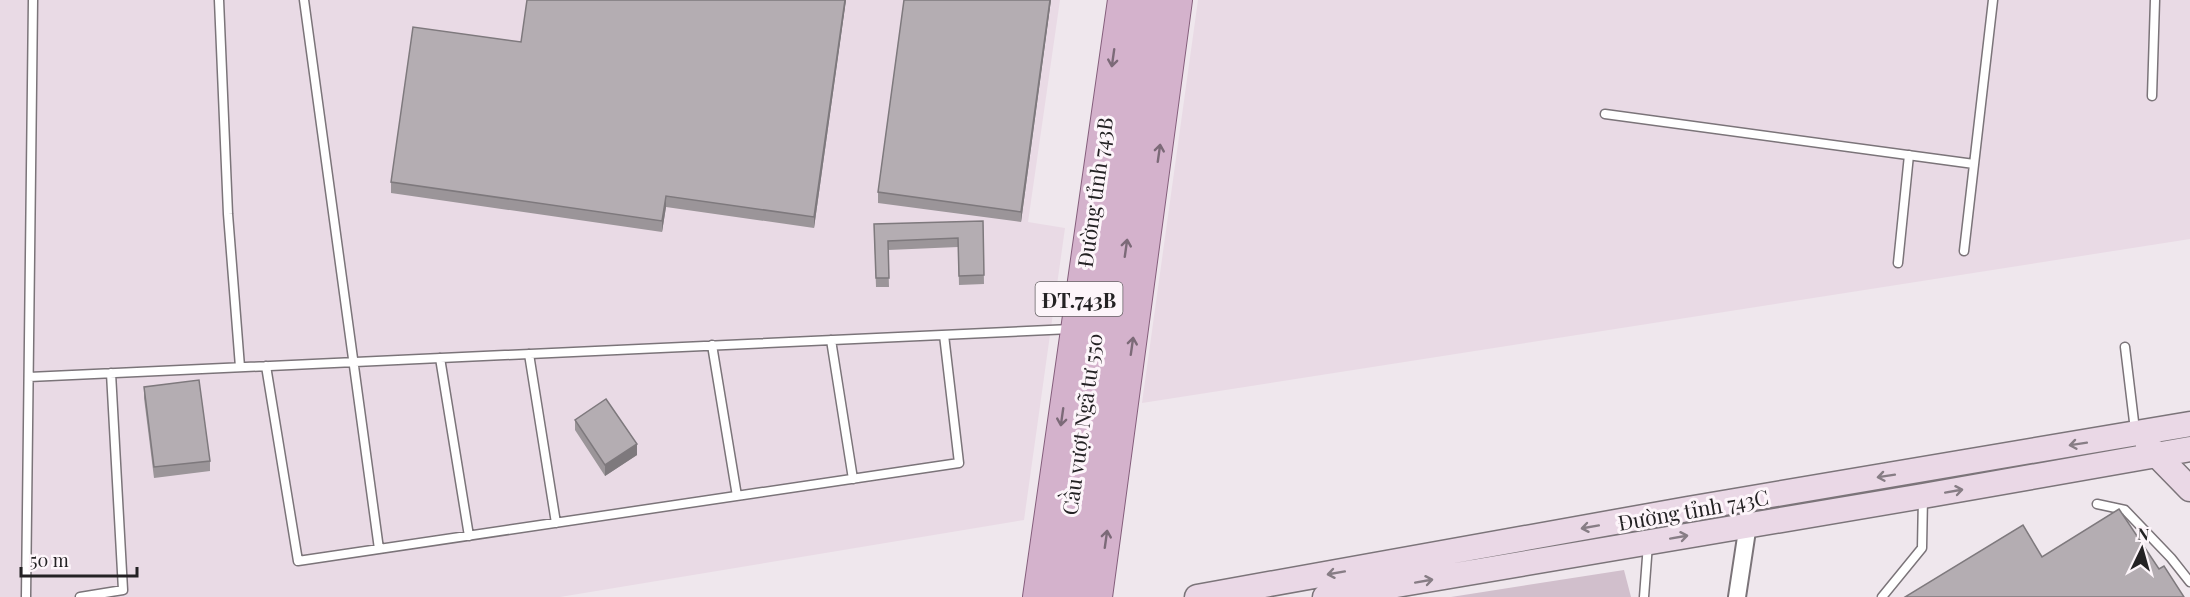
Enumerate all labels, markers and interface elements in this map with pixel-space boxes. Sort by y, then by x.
one-way arrow [1108,48,1119,67]
street label: Đường tỉnh 743B [1070,115,1118,269]
one-way arrow [1153,143,1164,163]
one-way arrow [1121,238,1132,258]
road number: ĐT.743B [1036,282,1122,316]
street label: Cầu vượt Ngã tư 550 [1054,331,1108,517]
one-way arrow [1127,336,1138,356]
one-way arrow [1057,407,1068,427]
one-way arrow [2069,439,2088,450]
one-way arrow [1876,471,1896,482]
street label: Đường tỉnh 743C [1615,482,1771,536]
one-way arrow [1944,485,1963,496]
north arrow [2112,519,2172,579]
one-way arrow [1581,522,1600,533]
text: N [2137,523,2150,545]
one-way arrow [1101,530,1112,549]
one-way arrow [1668,531,1688,542]
scale bar [21,540,136,578]
text: 50 m [30,548,69,572]
one-way arrow [1327,567,1346,578]
one-way arrow [1414,575,1434,586]

